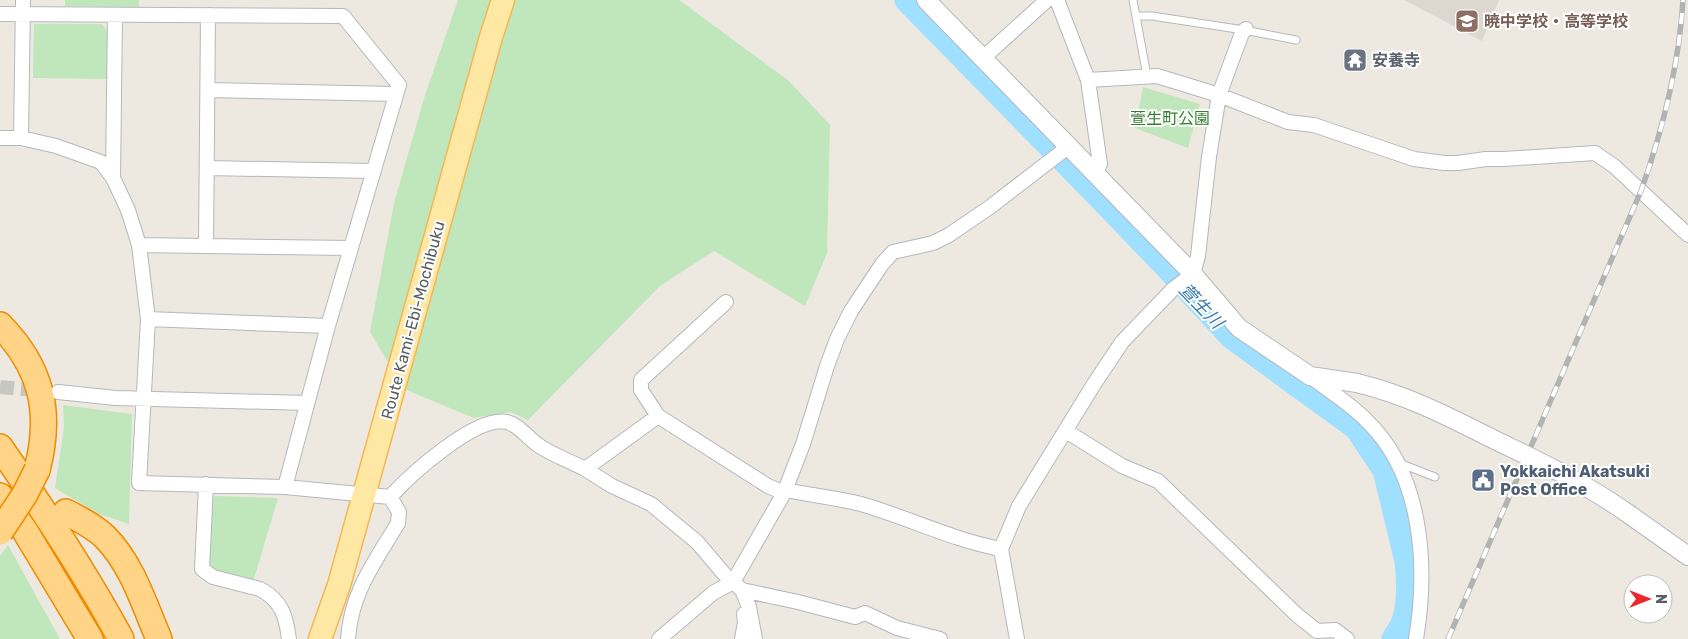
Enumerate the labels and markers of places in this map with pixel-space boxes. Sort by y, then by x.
school or university icon: 暁中学校・高等学校 [1454,8,1480,34]
place label: 暁中学校・高等学校 [1484,12,1628,31]
temple icon: 安養寺 [1342,47,1368,73]
place label: 安養寺 [1372,51,1420,70]
place label: Yokkaichi Akatsuki Post Office [1500,462,1650,499]
public building icon: Yokkaichi Akatsuki Post Office [1470,467,1496,493]

